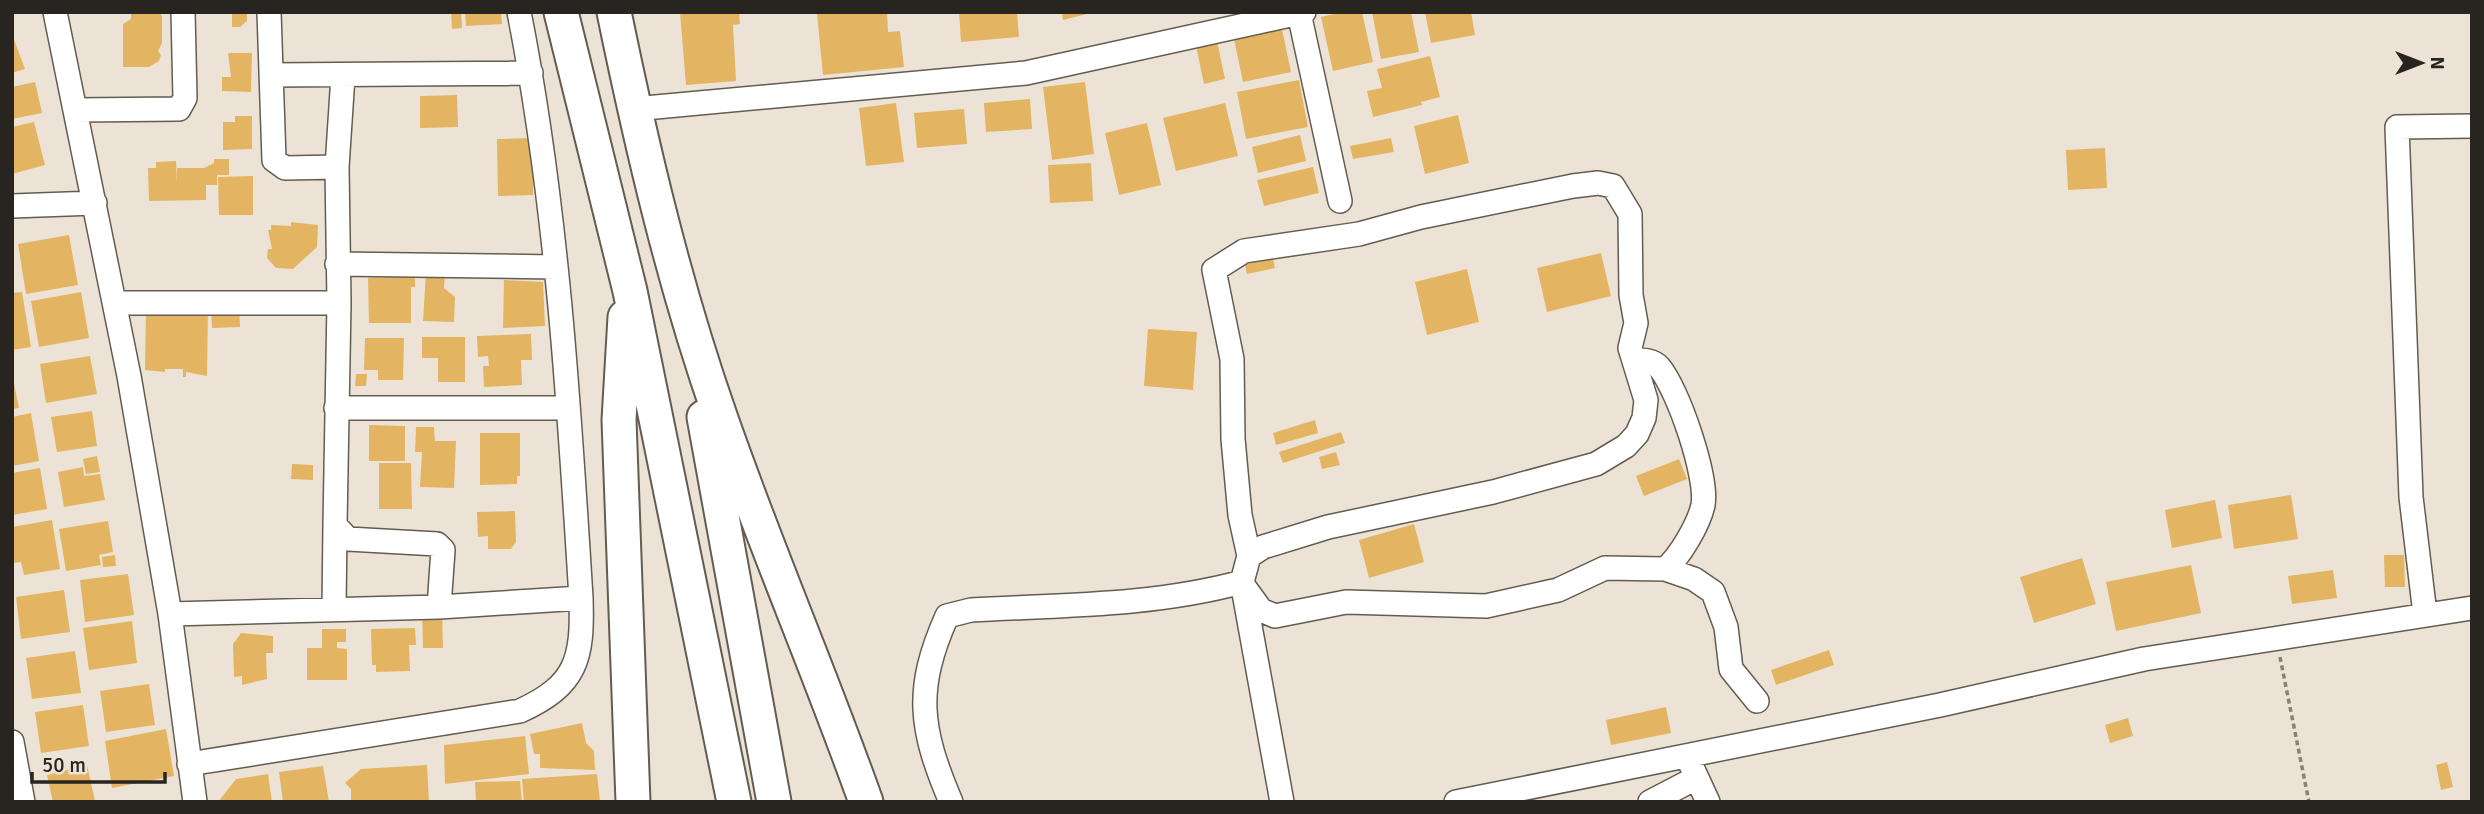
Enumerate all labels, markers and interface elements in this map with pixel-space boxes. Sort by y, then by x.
north arrow [2386,28,2456,98]
text: N [2425,56,2449,70]
scale bar [32,740,164,784]
text: 50 m [42,752,86,778]

